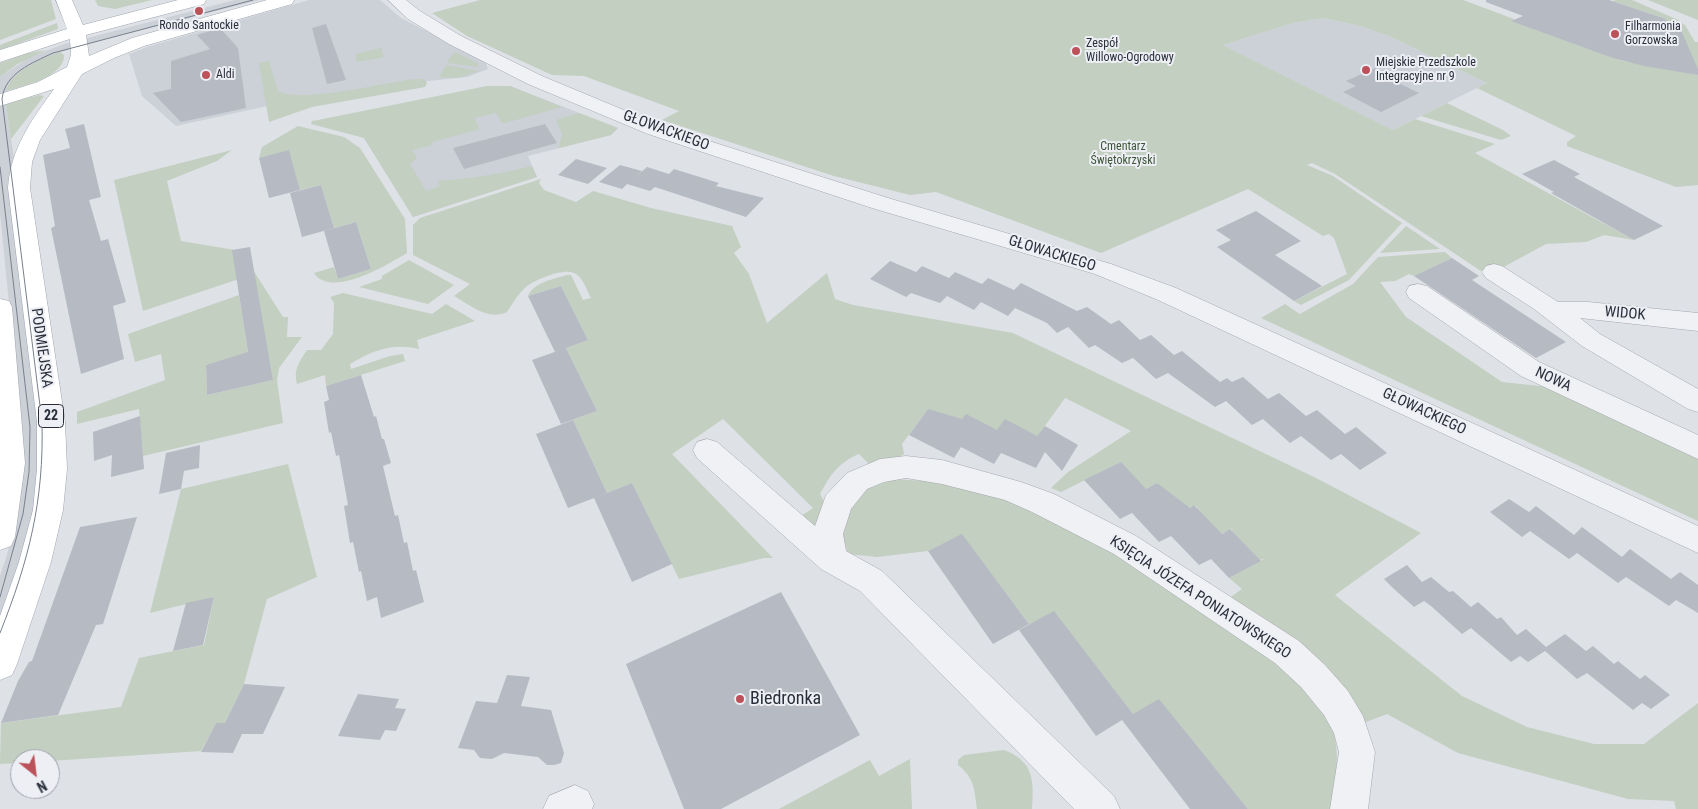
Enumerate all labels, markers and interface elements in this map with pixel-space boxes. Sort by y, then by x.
marker: Rondo Santockie [193,5,205,17]
place label: Rondo Santockie [159,19,239,33]
place label: Filharmonia Gorzowska [1625,20,1681,48]
marker: Filharmonia Gorzowska [1609,28,1621,40]
place label: Zespół Willowo-Ogrodowy [1086,37,1174,65]
marker: Zespół Willowo-Ogrodowy [1070,45,1082,57]
place label: Miejskie Przedszkole Integracyjne nr 9 [1376,56,1476,84]
marker: Miejskie Przedszkole Integracyjne nr 9 [1360,64,1372,76]
place label: Aldi [216,68,234,82]
marker: Aldi [200,69,212,81]
street label: GŁOWACKIEGO [620,107,712,155]
park label: Cmentarz Świętokrzyski [1091,140,1155,168]
street label: GŁOWACKIEGO [1006,232,1098,276]
street label: WIDOK [1604,303,1646,325]
street label: PODMIEJSKA [27,307,55,389]
street label: NOWA [1532,364,1574,396]
street label: GŁOWACKIEGO [1379,385,1469,439]
road number: 22 [38,404,64,428]
street label: KSIĘCIA JÓZEFA PONIATOWSKIEGO [1106,533,1294,663]
place label: Biedronka [750,688,821,710]
marker: Biedronka [734,693,746,705]
north arrow [10,749,60,799]
text: N [34,777,49,795]

